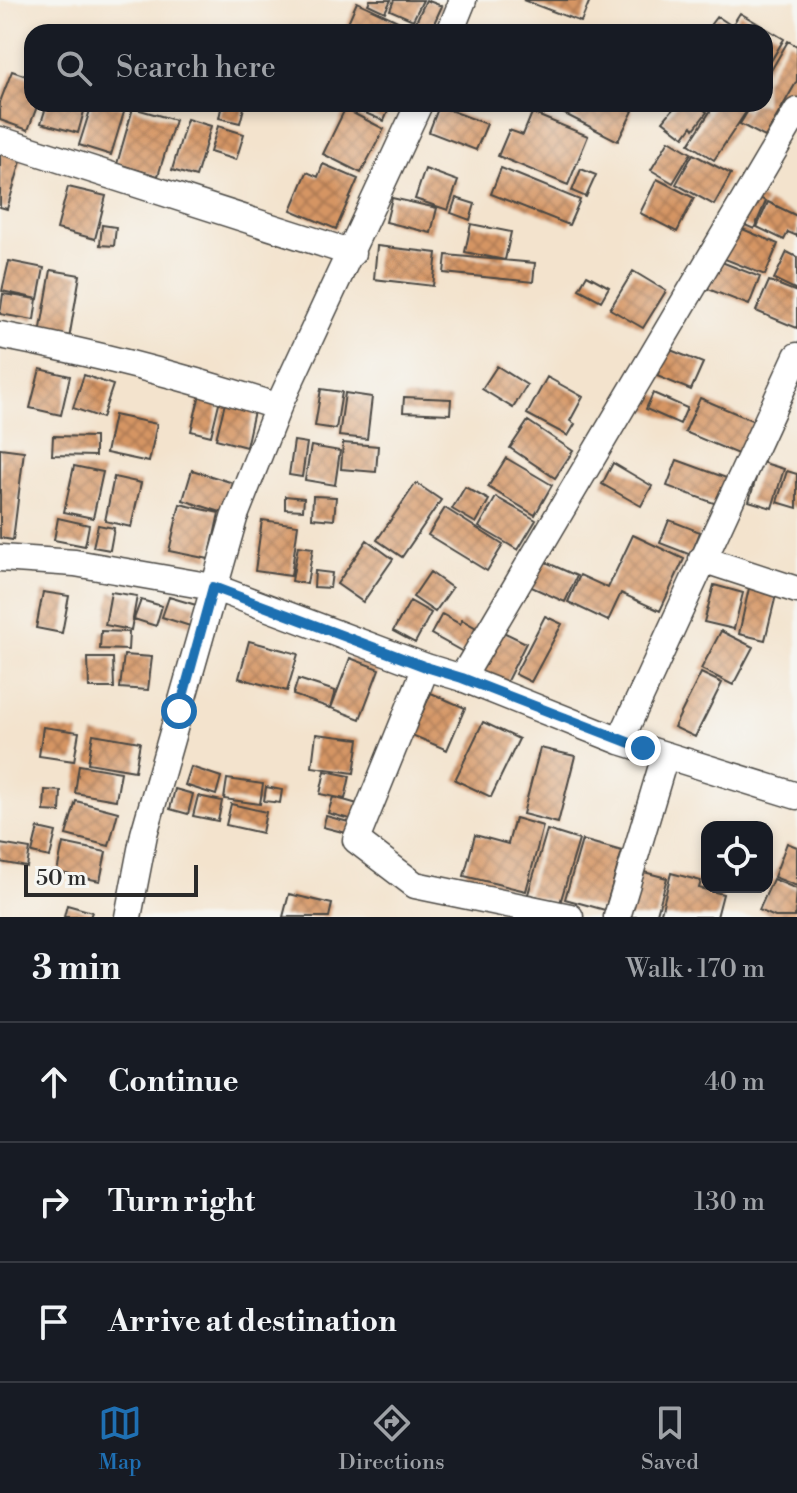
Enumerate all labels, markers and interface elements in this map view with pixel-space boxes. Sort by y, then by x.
search box [24,24,773,112]
icon: search [52,46,96,90]
text: Search here [116,49,276,87]
route start [161,693,197,729]
route end [625,730,661,766]
map controls [701,821,773,893]
button: locate [701,821,773,893]
scale bar [24,861,198,897]
text: 50 m [36,865,87,892]
text: 3 min [32,948,121,990]
text: Walk · 170 m [626,953,765,985]
icon: ahead [32,1060,76,1104]
text: Continue [108,1063,239,1101]
text: 40 m [704,1066,765,1098]
icon: right [32,1180,76,1224]
text: Turn right [108,1183,255,1221]
text: 130 m [694,1186,765,1218]
icon: arrive [32,1300,76,1344]
text: Arrive at destination [108,1303,397,1341]
tab: Map [98,1401,142,1476]
tab: Directions [339,1401,445,1476]
tab: Saved [641,1401,699,1476]

